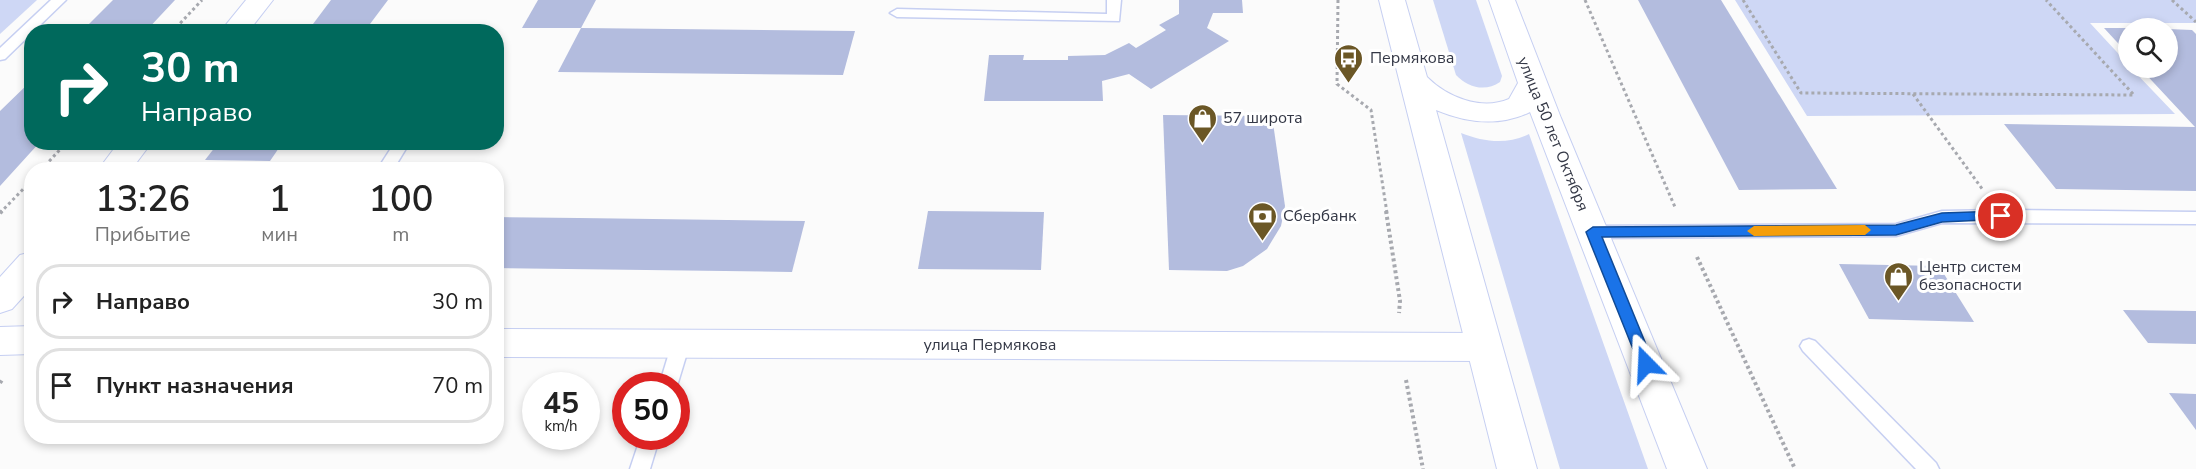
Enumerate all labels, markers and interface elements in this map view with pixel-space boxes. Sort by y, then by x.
map controls [2118,18,2178,78]
button: search [2118,18,2178,78]
text: 30 m [141,40,240,97]
bus stop icon: Пермякова [1333,42,1365,84]
place label: Пермякова [1370,47,1454,69]
icon: right [42,48,120,126]
street label: улица 50 лет Октября [1512,54,1594,214]
text: Направо [141,94,252,131]
shop icon: 57 широта [1186,102,1218,144]
place label: 57 широта [1223,107,1303,129]
text: 13:26 [95,175,190,224]
text: 1 [269,175,290,224]
text: 100 [369,175,433,224]
pin [1975,190,2026,241]
icon: arrive [1984,199,2017,232]
bank icon: Сбербанк [1246,200,1278,242]
place label: Сбербанк [1283,205,1357,227]
text: Прибытие [95,221,191,248]
text: мин [261,221,298,248]
text: m [392,221,409,248]
place label: Центр систем безопасности [1919,256,2022,296]
shop icon: Центр систем безопасности [1882,260,1914,302]
icon: right [45,285,78,318]
text: Направо [96,287,190,317]
text: 30 m [432,287,483,317]
position arrow [1614,332,1678,396]
street label: улица Пермякова [923,334,1057,356]
icon: arrive [45,369,78,402]
text: Пункт назначения [96,371,294,401]
text: 70 m [432,371,483,401]
speed limit sign: 50 [612,372,690,450]
text: 45 [543,383,579,424]
text: km/h [544,416,578,436]

